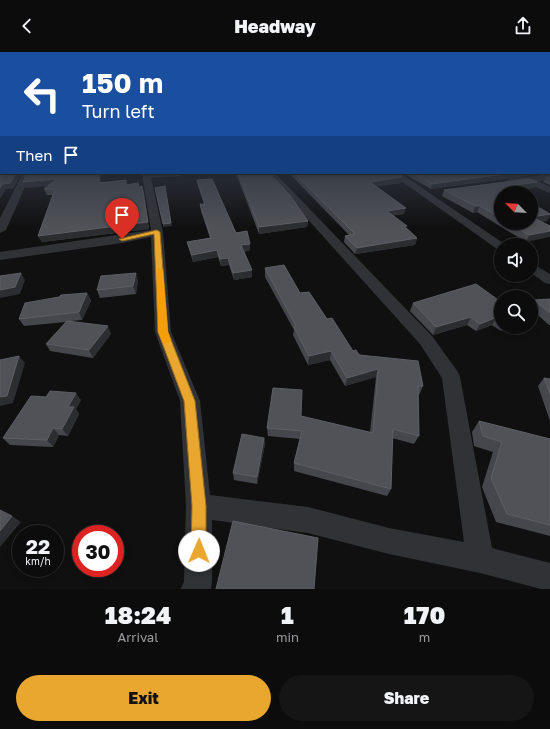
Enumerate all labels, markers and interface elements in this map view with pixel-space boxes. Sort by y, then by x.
icon: back [16,15,38,37]
text: Headway [234,15,316,37]
icon: share [512,15,534,37]
text: 150 m [82,66,163,99]
icon: left [16,68,68,120]
text: Turn left [82,100,155,122]
icon: arrive [60,144,82,166]
text: Then [16,146,52,164]
north arrow [494,186,538,230]
map controls [494,186,538,334]
pin [105,198,139,239]
icon: arrive [111,204,133,226]
button: sound [494,238,538,282]
button: search [494,290,538,334]
speed limit sign: 30 [72,525,124,577]
position arrow [178,530,220,572]
text: 22 [26,534,50,558]
text: km/h [25,555,51,567]
text: 18:24 [105,600,171,629]
text: 1 [281,600,294,629]
text: 170 [404,600,445,629]
text: Arrival [118,629,158,645]
text: min [276,629,299,645]
text: m [419,629,430,645]
button: Exit [16,675,271,721]
button: Share [279,675,534,721]

